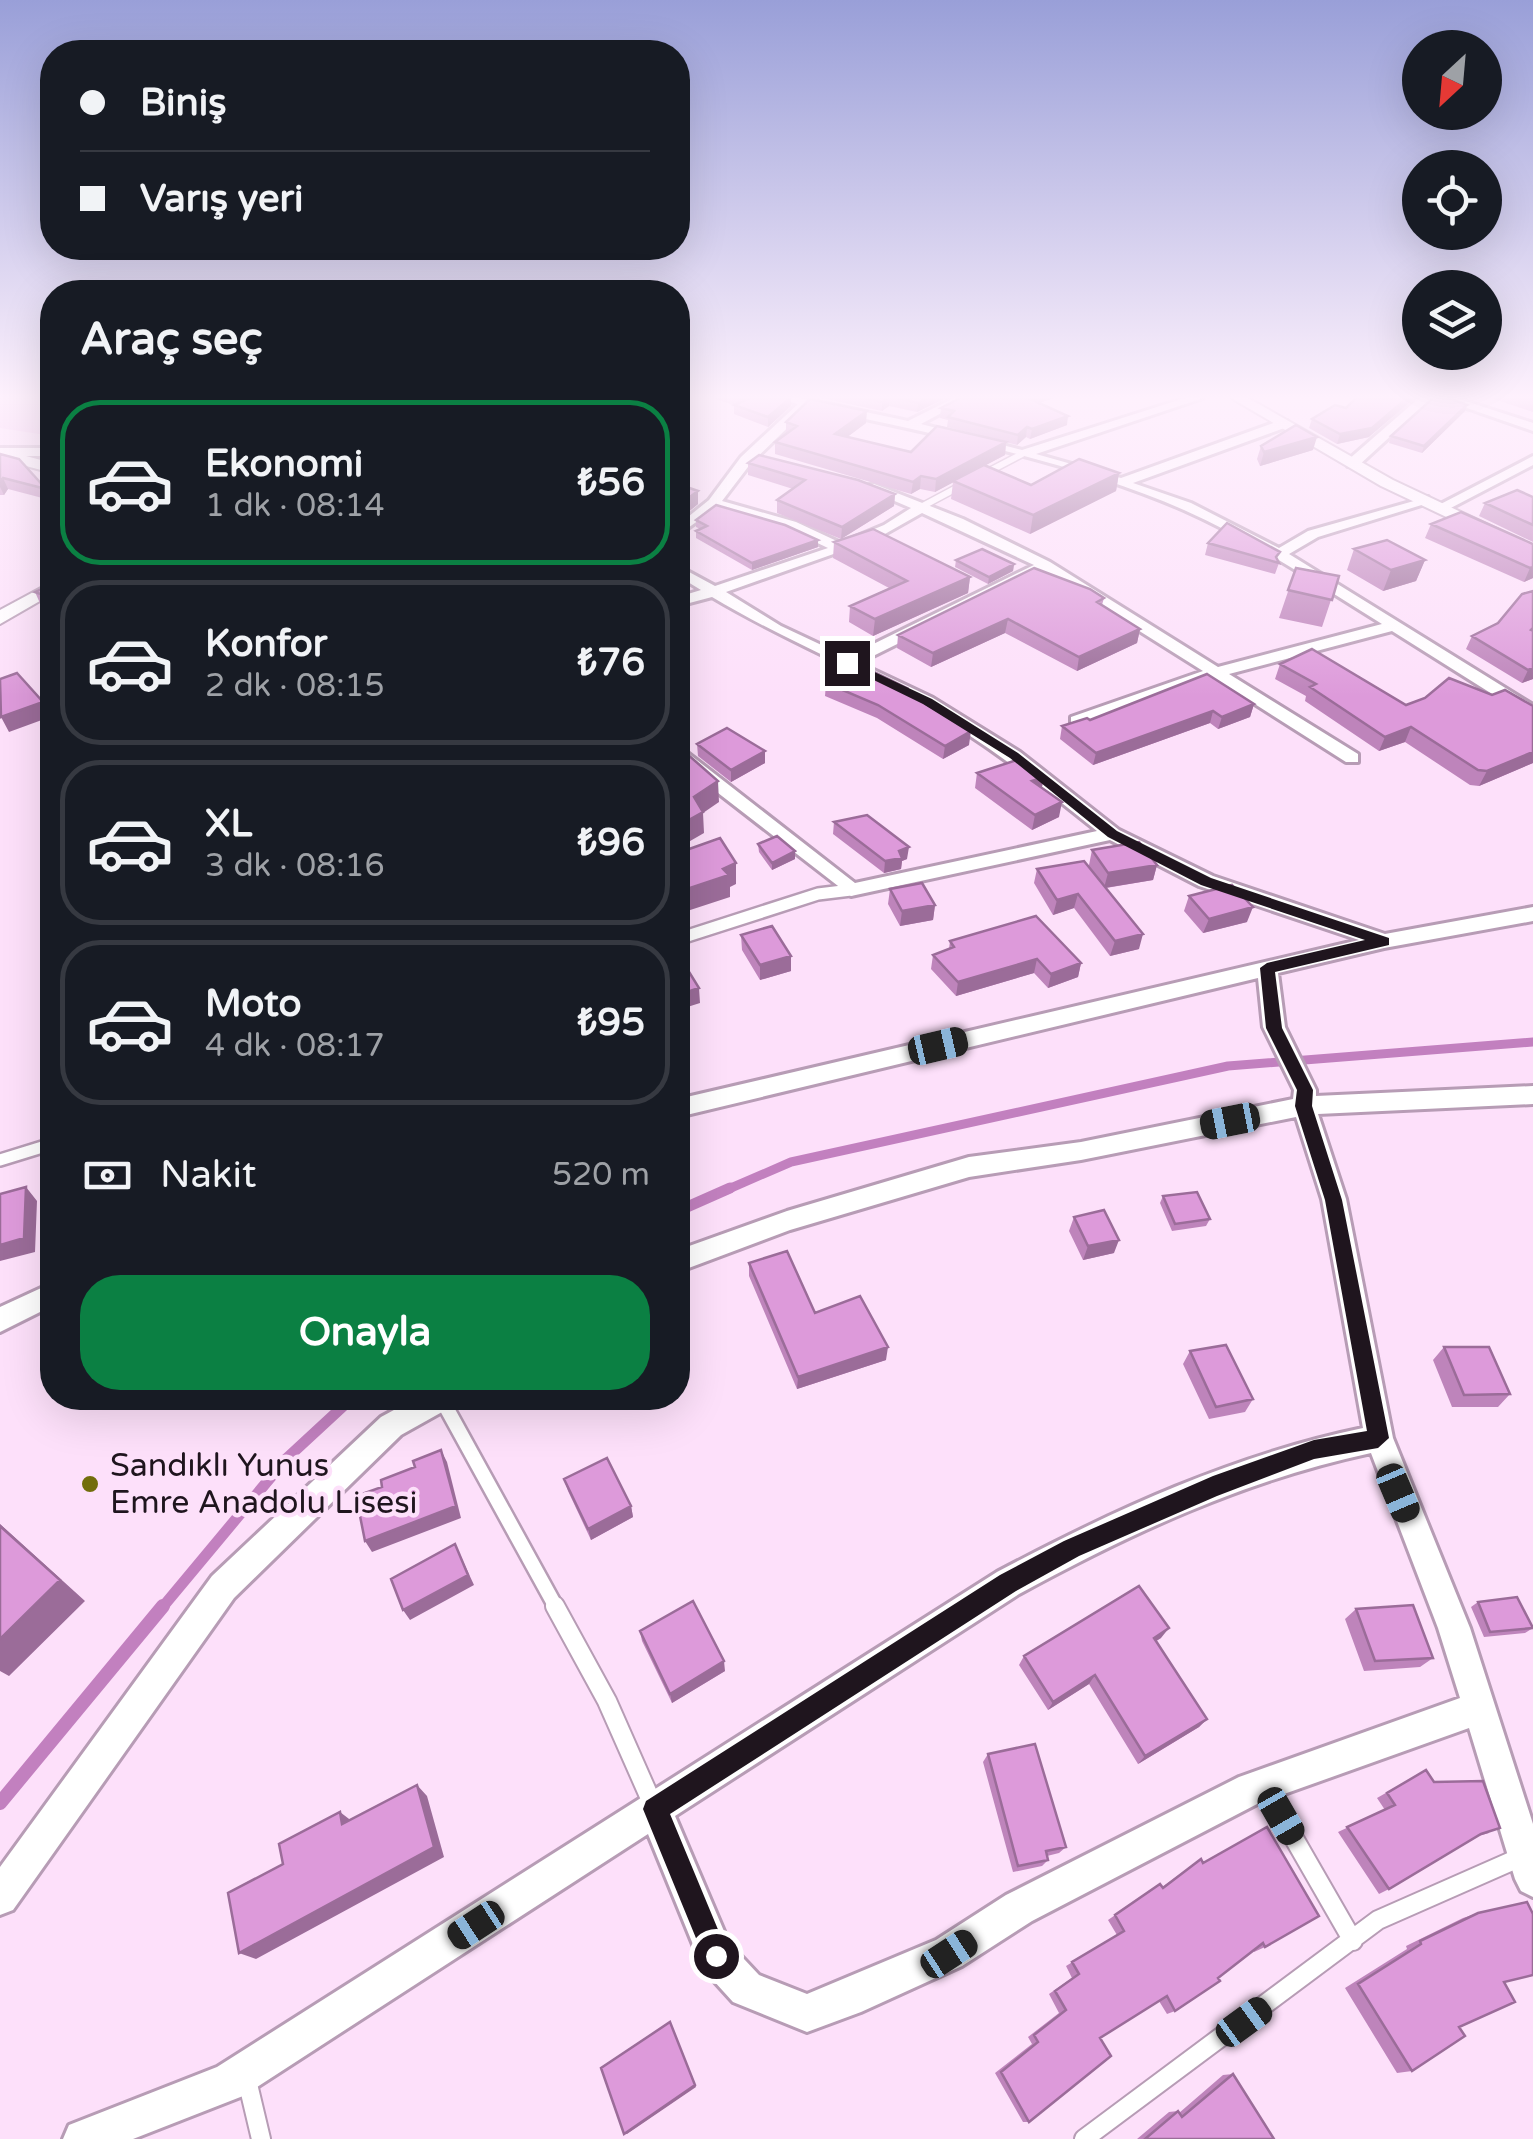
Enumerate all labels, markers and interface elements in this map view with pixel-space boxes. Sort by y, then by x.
north arrow [1402,30,1502,130]
map controls [1402,30,1502,370]
text: Biniş [140,80,226,126]
button: locate [1402,150,1502,250]
text: Varış yeri [140,176,303,222]
button: layers [1402,270,1502,370]
text: Araç seç [80,313,263,367]
icon: car [85,438,175,528]
text: Ekonomi [205,441,363,487]
text: ₺56 [577,460,645,506]
text: 1 dk · 08:14 [205,487,385,525]
icon: car [85,618,175,708]
text: Konfor [205,621,327,667]
text: ₺76 [577,640,645,686]
route end [825,641,870,686]
text: 2 dk · 08:15 [205,667,385,705]
icon: car [85,798,175,888]
text: XL [205,801,252,847]
text: ₺96 [577,820,645,866]
text: 3 dk · 08:16 [205,847,385,885]
icon: car [85,978,175,1068]
text: Moto [205,981,301,1027]
text: ₺95 [577,1000,645,1046]
car [905,1025,971,1067]
text: 4 dk · 08:17 [205,1027,385,1065]
car [1198,1101,1262,1141]
icon: cash [80,1148,135,1203]
text: Nakit [160,1152,257,1198]
text: 520 m [552,1156,650,1194]
button: Onayla [80,1275,650,1390]
place label: Sandıklı Yunus Emre Anadolu Lisesi [110,1447,418,1522]
car [1372,1460,1424,1526]
marker: Sandıklı Yunus Emre Anadolu Lisesi [79,1473,101,1495]
car [1253,1783,1309,1849]
car [443,1896,509,1954]
car [916,1925,982,1983]
route start [694,1934,739,1979]
car [1211,1992,1277,2052]

